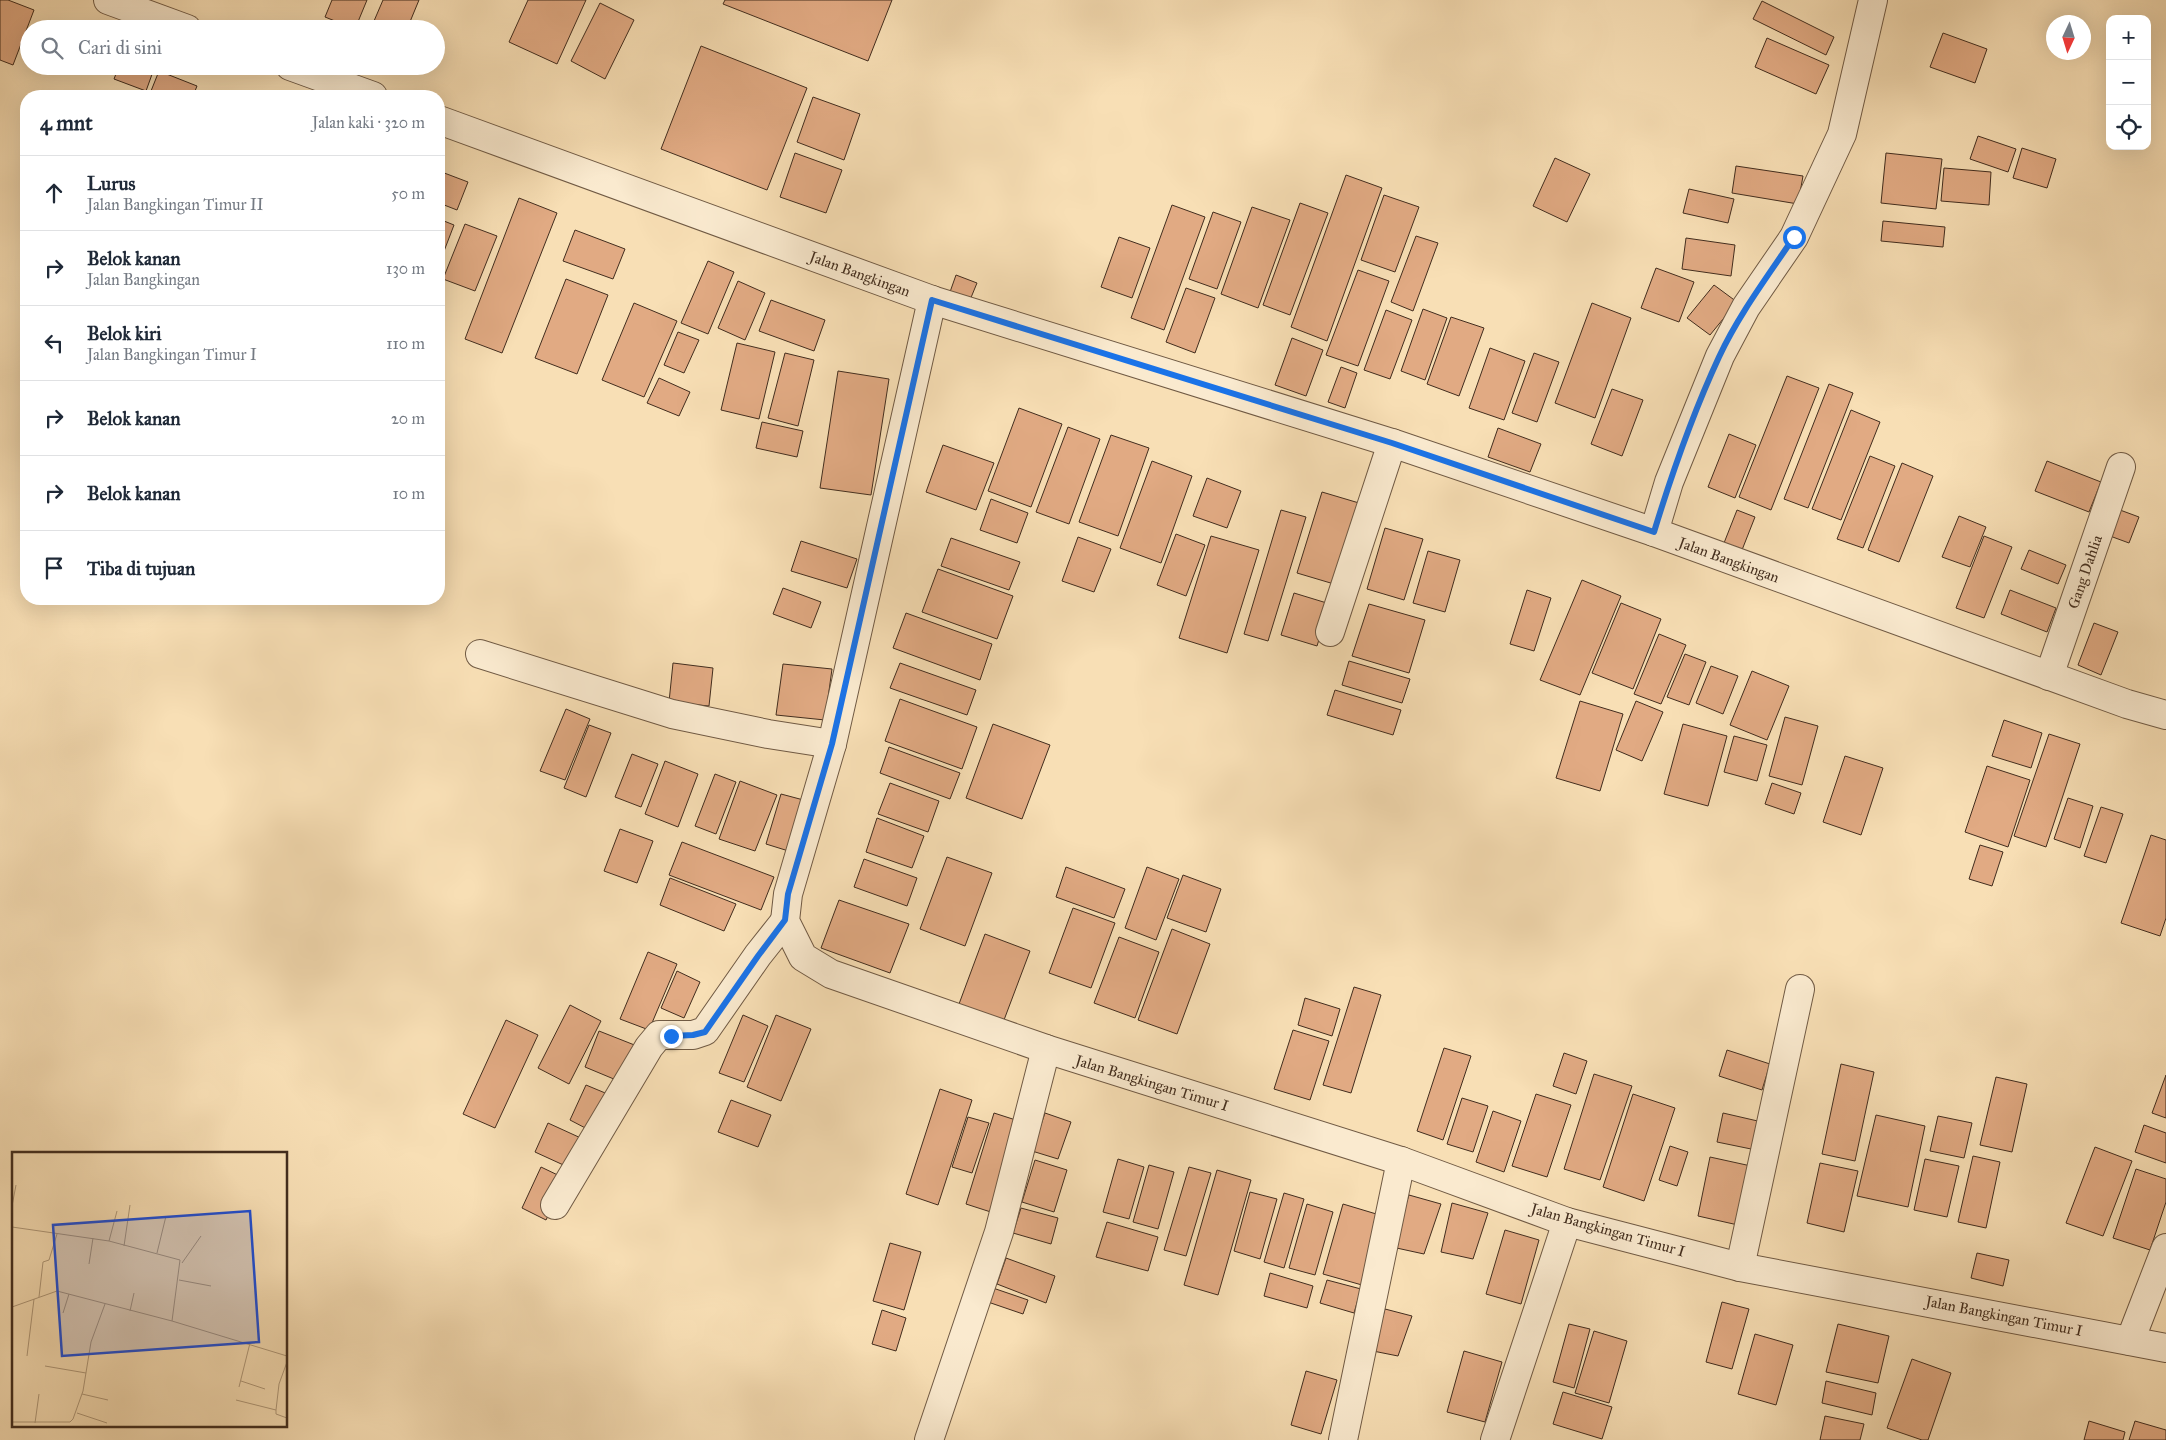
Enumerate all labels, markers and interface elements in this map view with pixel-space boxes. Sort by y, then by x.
north arrow [2046,15,2091,60]
map controls [2106,15,2151,150]
button: + [2106,15,2151,60]
search box [20,20,445,75]
icon: search [38,34,66,62]
text: Cari di sini [78,36,162,59]
button: − [2106,60,2151,105]
button: locate [2106,105,2151,150]
text: 4 mnt [40,110,93,136]
text: Jalan kaki · 320 m [312,113,425,132]
text: Lurus [87,172,135,195]
icon: ahead [40,179,68,207]
text: 50 m [391,184,425,203]
text: Jalan Bangkingan Timur II [87,195,264,214]
route start [1783,226,1806,249]
text: Belok kanan [87,247,181,270]
street label: Jalan Bangkingan [805,247,913,301]
icon: right [40,254,68,282]
text: 130 m [386,259,425,278]
text: Jalan Bangkingan [87,270,200,289]
text: Belok kiri [87,322,161,345]
icon: left [40,329,68,357]
text: 110 m [386,334,425,353]
text: Jalan Bangkingan Timur I [87,345,257,364]
icon: right [40,404,68,432]
text: Belok kanan [87,407,181,430]
text: 20 m [391,409,425,428]
icon: right [40,479,68,507]
text: Belok kanan [87,482,181,505]
text: 10 m [393,484,425,503]
street label: Gang Dahlia [2064,532,2106,611]
street label: Jalan Bangkingan [1674,533,1782,587]
icon: arrive [40,554,68,582]
text: Tiba di tujuan [87,557,195,580]
route end [660,1025,683,1048]
street label: Jalan Bangkingan Timur I [1071,1051,1231,1116]
inset map [12,1152,288,1428]
street label: Jalan Bangkingan Timur I [1527,1199,1687,1262]
street label: Jalan Bangkingan Timur I [1922,1292,2084,1341]

